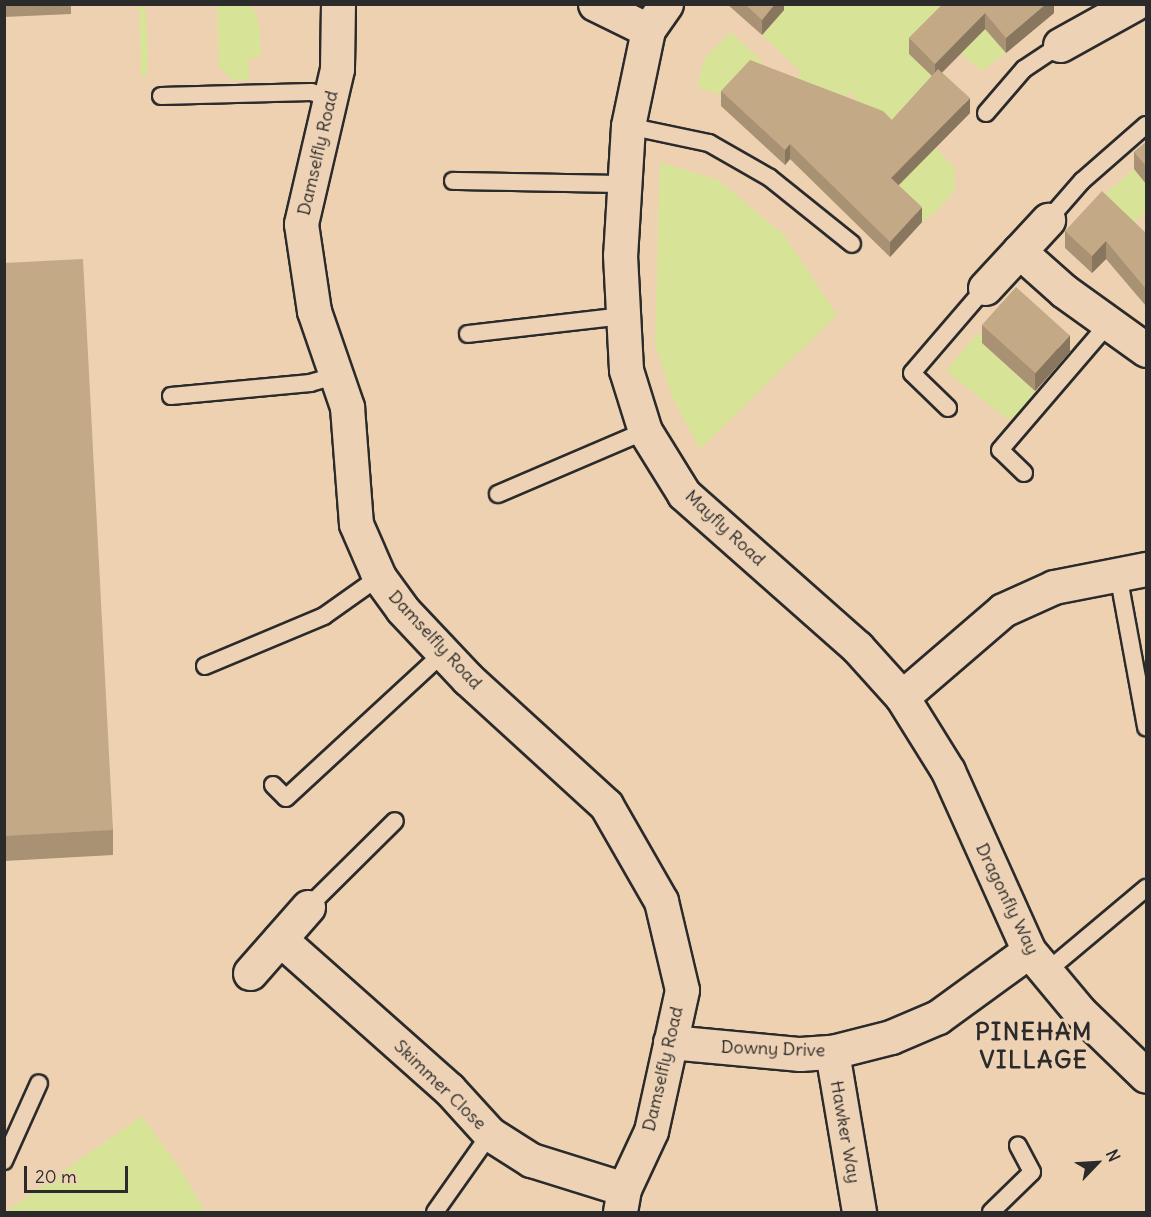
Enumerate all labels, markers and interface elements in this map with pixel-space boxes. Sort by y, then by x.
street label: Damselfly Road [293,89,343,217]
street label: Mayfly Road [681,485,769,571]
street label: Damselfly Road [384,586,486,694]
street label: Dragonfly Way [971,840,1043,958]
street label: Damselfly Road [638,1005,688,1133]
district label: PINEHAM VILLAGE [975,1018,1093,1074]
street label: Skimmer Close [389,1036,491,1134]
street label: Downy Drive [720,1036,826,1062]
street label: Hawker Way [825,1079,865,1185]
north arrow [1067,1133,1127,1193]
text: N [1102,1146,1125,1165]
scale bar [27,1154,130,1192]
text: 20 m [35,1165,77,1188]

